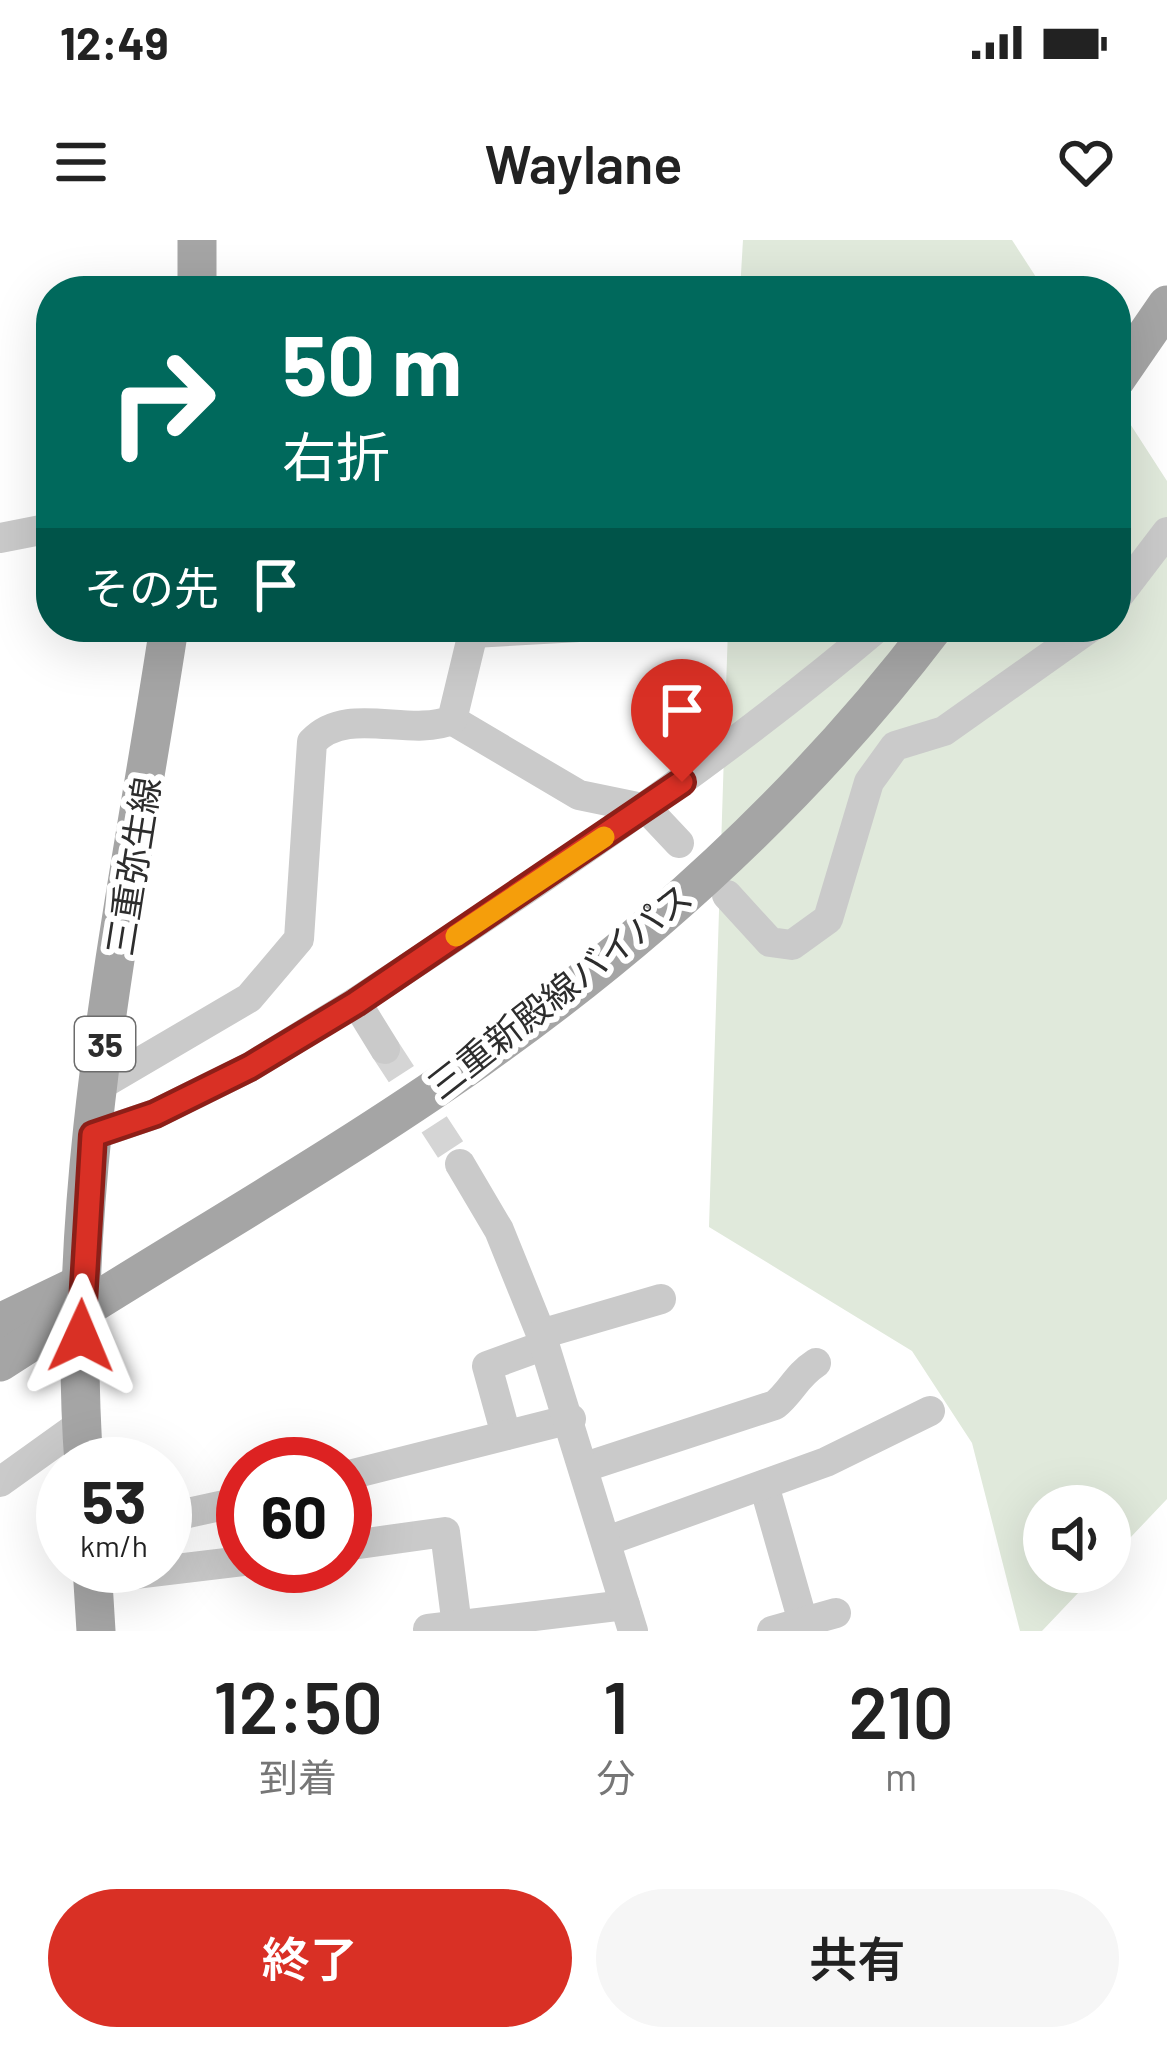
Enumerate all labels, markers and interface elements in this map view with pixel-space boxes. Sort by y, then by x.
text: 12:49 [60,15,169,69]
icon: menu [48,129,114,195]
icon: heart [1053,129,1119,195]
text: Waylane [485,130,682,195]
text: 50 m [282,312,462,413]
icon: right [84,324,240,480]
text: 右折 [282,423,390,488]
icon: arrive [243,552,309,618]
text: その先 [84,560,219,614]
pin [631,659,733,782]
icon: arrive [649,677,715,743]
street label: 三重弥生線 [97,774,167,958]
street label: 三重新殿線バイパス [418,874,700,1106]
road number: 35 [75,1017,135,1071]
position arrow [18,1273,144,1399]
speed limit sign: 60 [216,1437,372,1593]
text: 53 [82,1464,146,1536]
map controls [1023,1485,1131,1593]
button: sound [1023,1485,1131,1593]
text: km/h [80,1527,148,1563]
text: 12:50 [213,1662,383,1748]
text: 1 [603,1662,628,1748]
text: 210 [848,1667,954,1753]
text: m [885,1752,917,1799]
text: 到着 [259,1753,337,1800]
text: 分 [596,1753,635,1800]
button: 終了 [48,1889,572,2027]
button: 共有 [596,1889,1119,2027]

